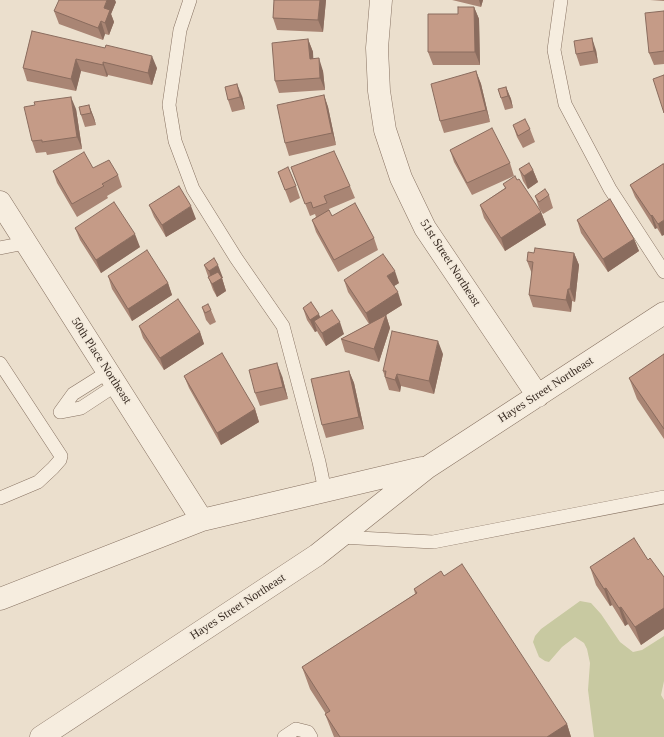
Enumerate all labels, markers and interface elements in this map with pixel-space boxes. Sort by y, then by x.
street label: 51st Street Northeast [417,217,483,309]
street label: 50th Place Northeast [68,315,134,407]
street label: Hayes Street Northeast [496,354,596,426]
street label: Hayes Street Northeast [188,571,288,643]

